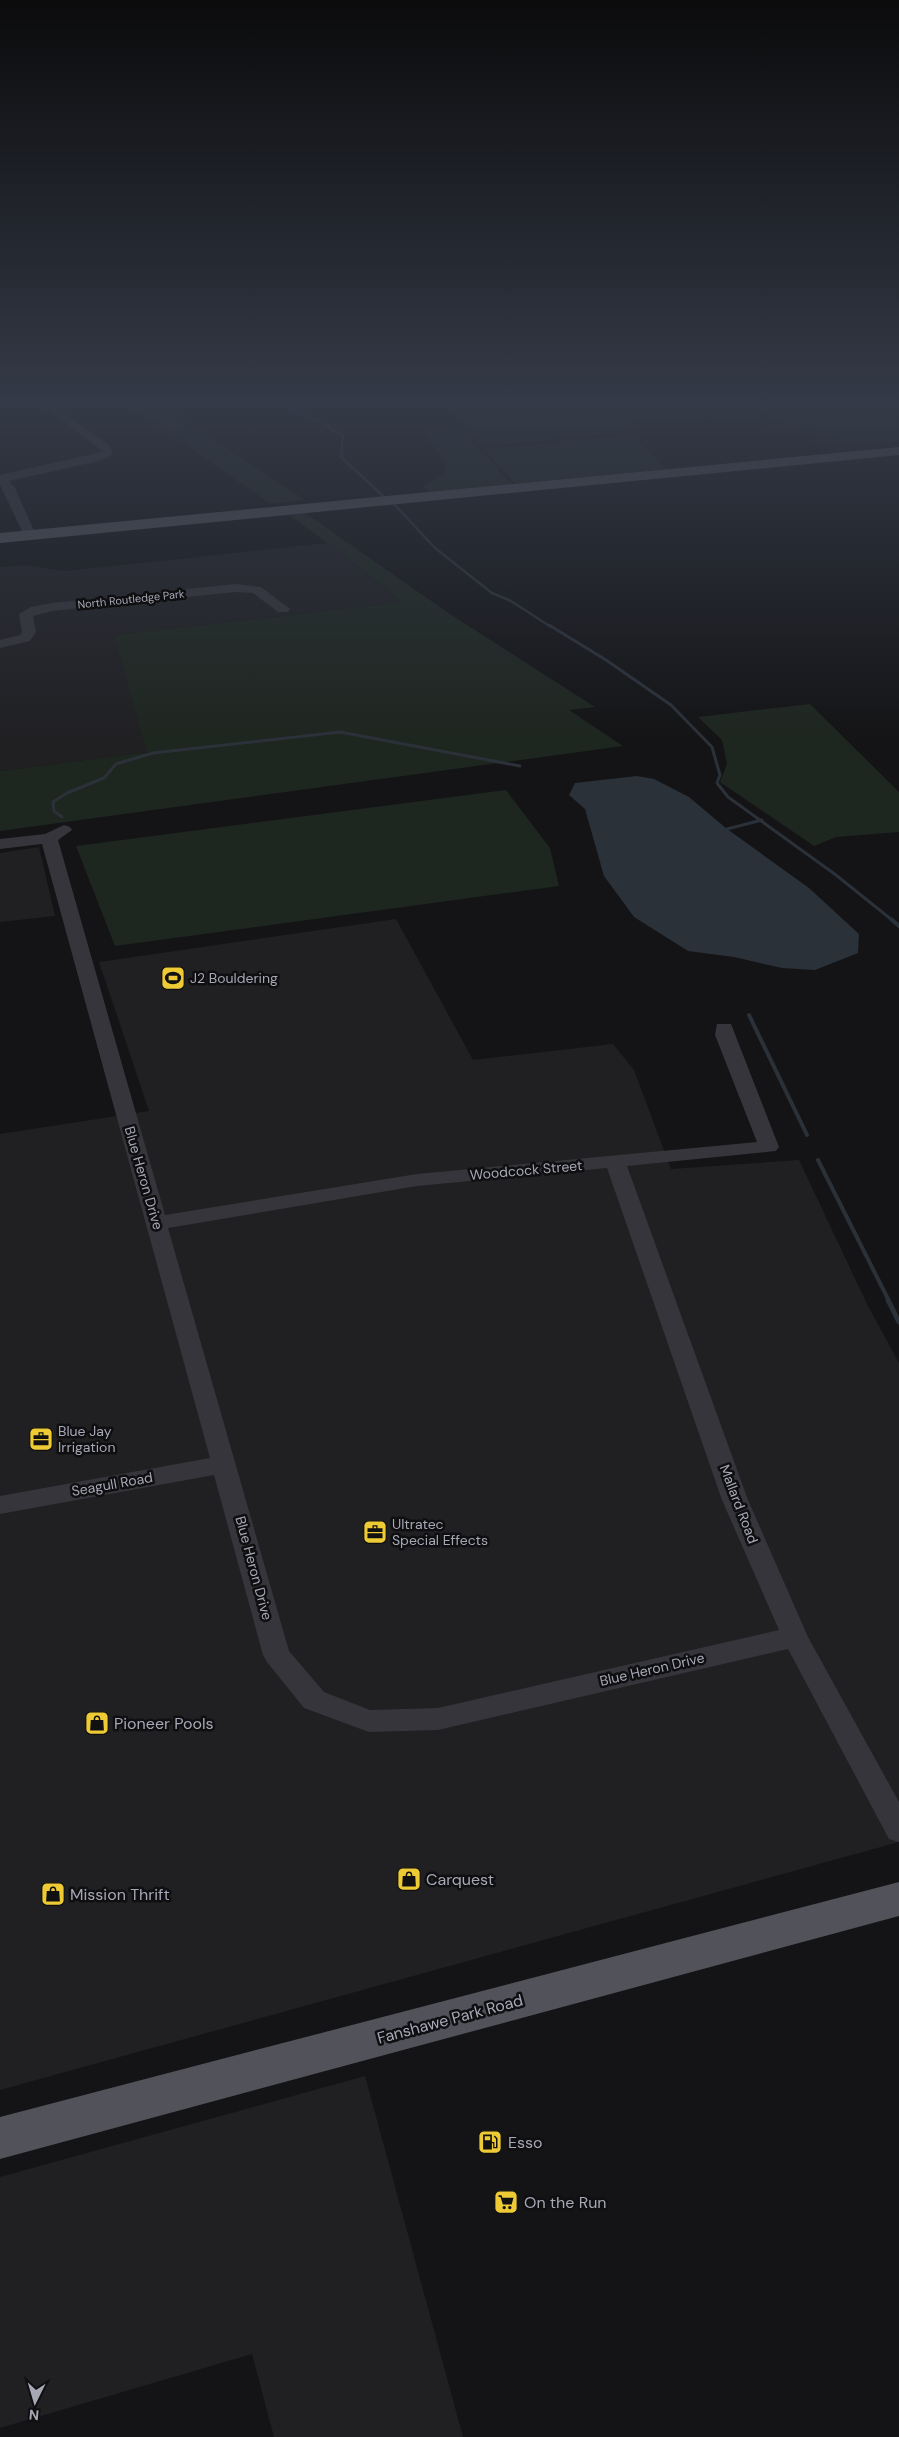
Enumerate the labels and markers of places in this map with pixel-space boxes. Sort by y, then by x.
sports icon: J2 Bouldering [160,965,186,991]
place label: J2 Bouldering [190,969,278,987]
place label: Blue Jay Irrigation [58,1422,115,1456]
office icon: Blue Jay Irrigation [28,1426,54,1452]
place label: Ultratec Special Effects [392,1515,488,1549]
office icon: Ultratec Special Effects [362,1519,388,1545]
shop icon: Pioneer Pools [84,1710,110,1736]
place label: Pioneer Pools [114,1713,214,1734]
shop icon: Carquest [396,1866,422,1892]
place label: Carquest [426,1869,494,1890]
shop icon: Mission Thrift [40,1881,66,1907]
place label: Mission Thrift [70,1884,170,1905]
fuel station icon: Esso [477,2129,503,2155]
place label: Esso [508,2132,543,2153]
supermarket icon: On the Run [493,2189,519,2215]
place label: On the Run [524,2192,607,2213]

